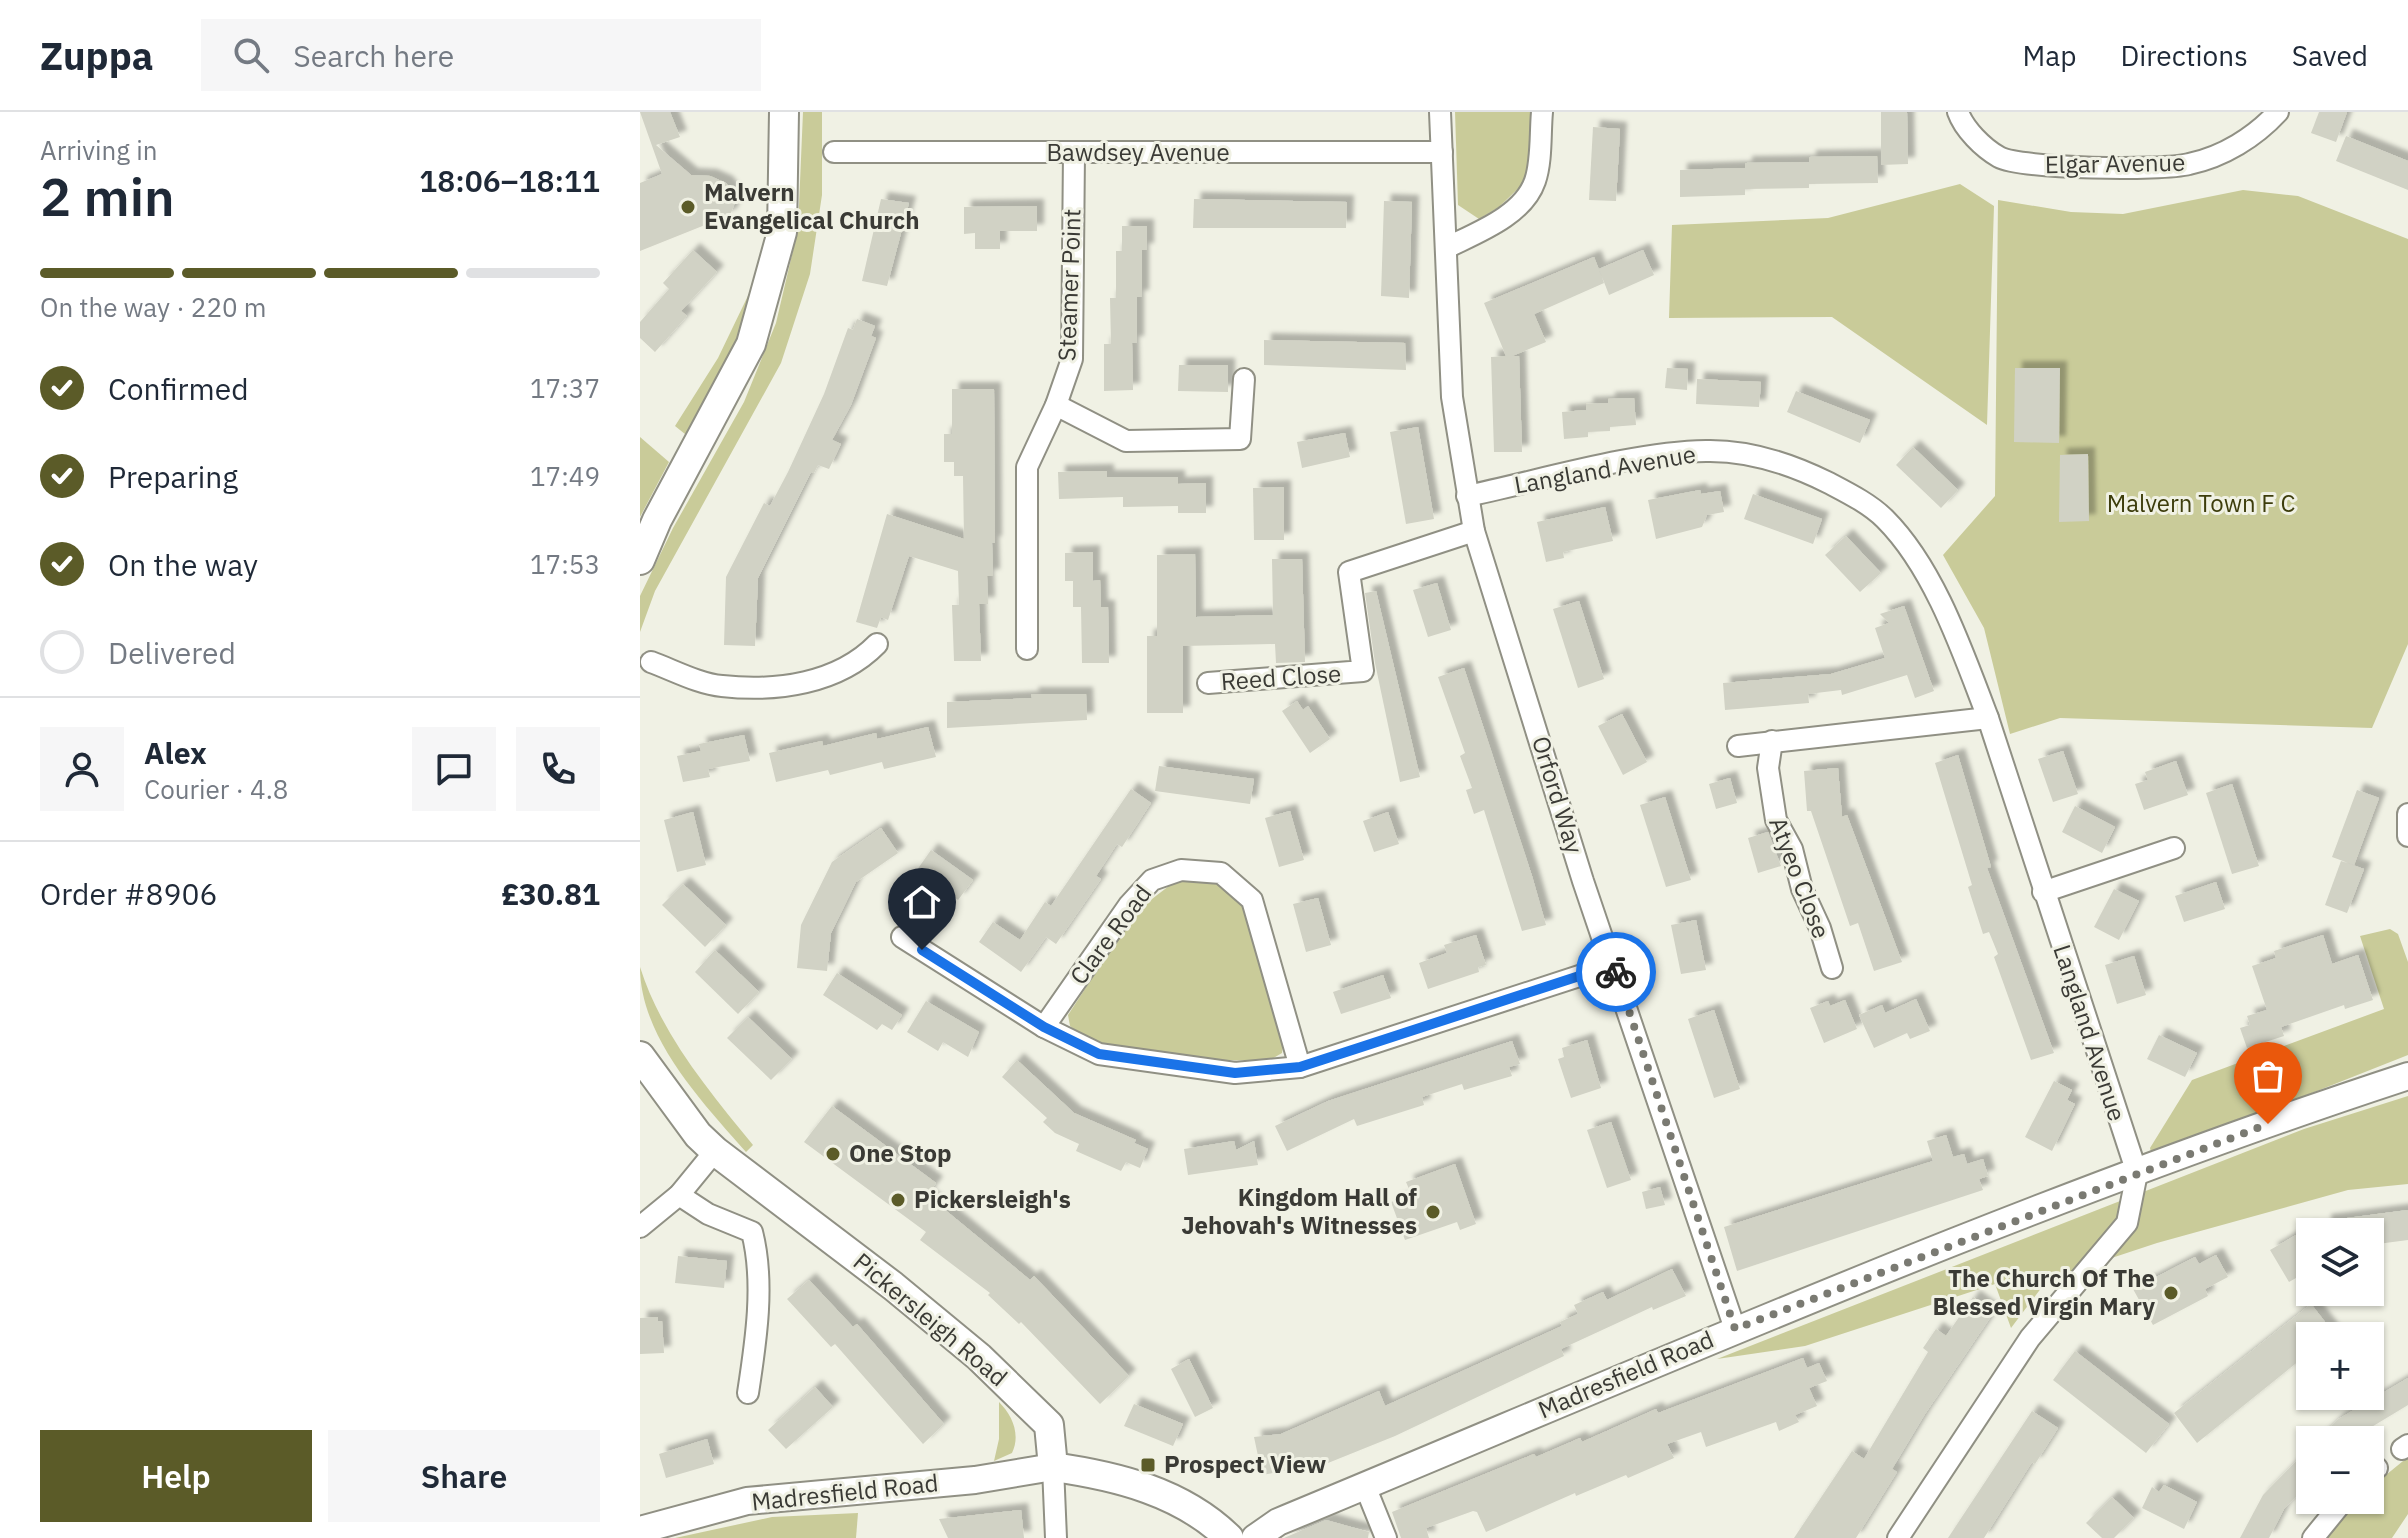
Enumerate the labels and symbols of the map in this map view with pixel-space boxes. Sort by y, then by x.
street label: Bawdsey Avenue [1046,136,1230,168]
street label: Elgar Avenue [2044,146,2186,180]
place label: Malvern Evangelical Church [704,176,919,236]
marker: Malvern Evangelical Church [679,198,697,216]
street label: Steamer Point [1050,208,1088,362]
street label: Langland Avenue [1512,437,1698,501]
park label: Malvern Town F C [2107,487,2295,519]
street label: Reed Close [1220,657,1342,697]
street label: Orford Way [1525,732,1591,857]
street label: Atyeo Close [1762,812,1838,943]
pin [888,868,956,950]
street label: Clare Road [1062,878,1158,991]
courier [1576,932,1656,1012]
street label: Langland Avenue [2046,940,2134,1125]
pin [2234,1042,2302,1124]
place label: One Stop [849,1137,952,1169]
marker: One Stop [824,1145,842,1163]
place label: Kingdom Hall of Jehovah's Witnesses [1181,1181,1417,1241]
place label: Pickersleigh's [914,1183,1071,1215]
marker: Pickersleigh's [889,1191,907,1209]
marker: Kingdom Hall of Jehovah's Witnesses [1424,1203,1442,1221]
street label: Pickersleigh Road [847,1245,1014,1393]
place label: The Church Of The Blessed Virgin Mary [1933,1262,2155,1322]
marker: The Church Of The Blessed Virgin Mary [2162,1284,2180,1302]
street label: Madresfield Road [1533,1323,1718,1425]
place label: Prospect View [1164,1448,1326,1480]
marker: Prospect View [1139,1456,1157,1474]
street label: Madresfield Road [750,1466,940,1518]

